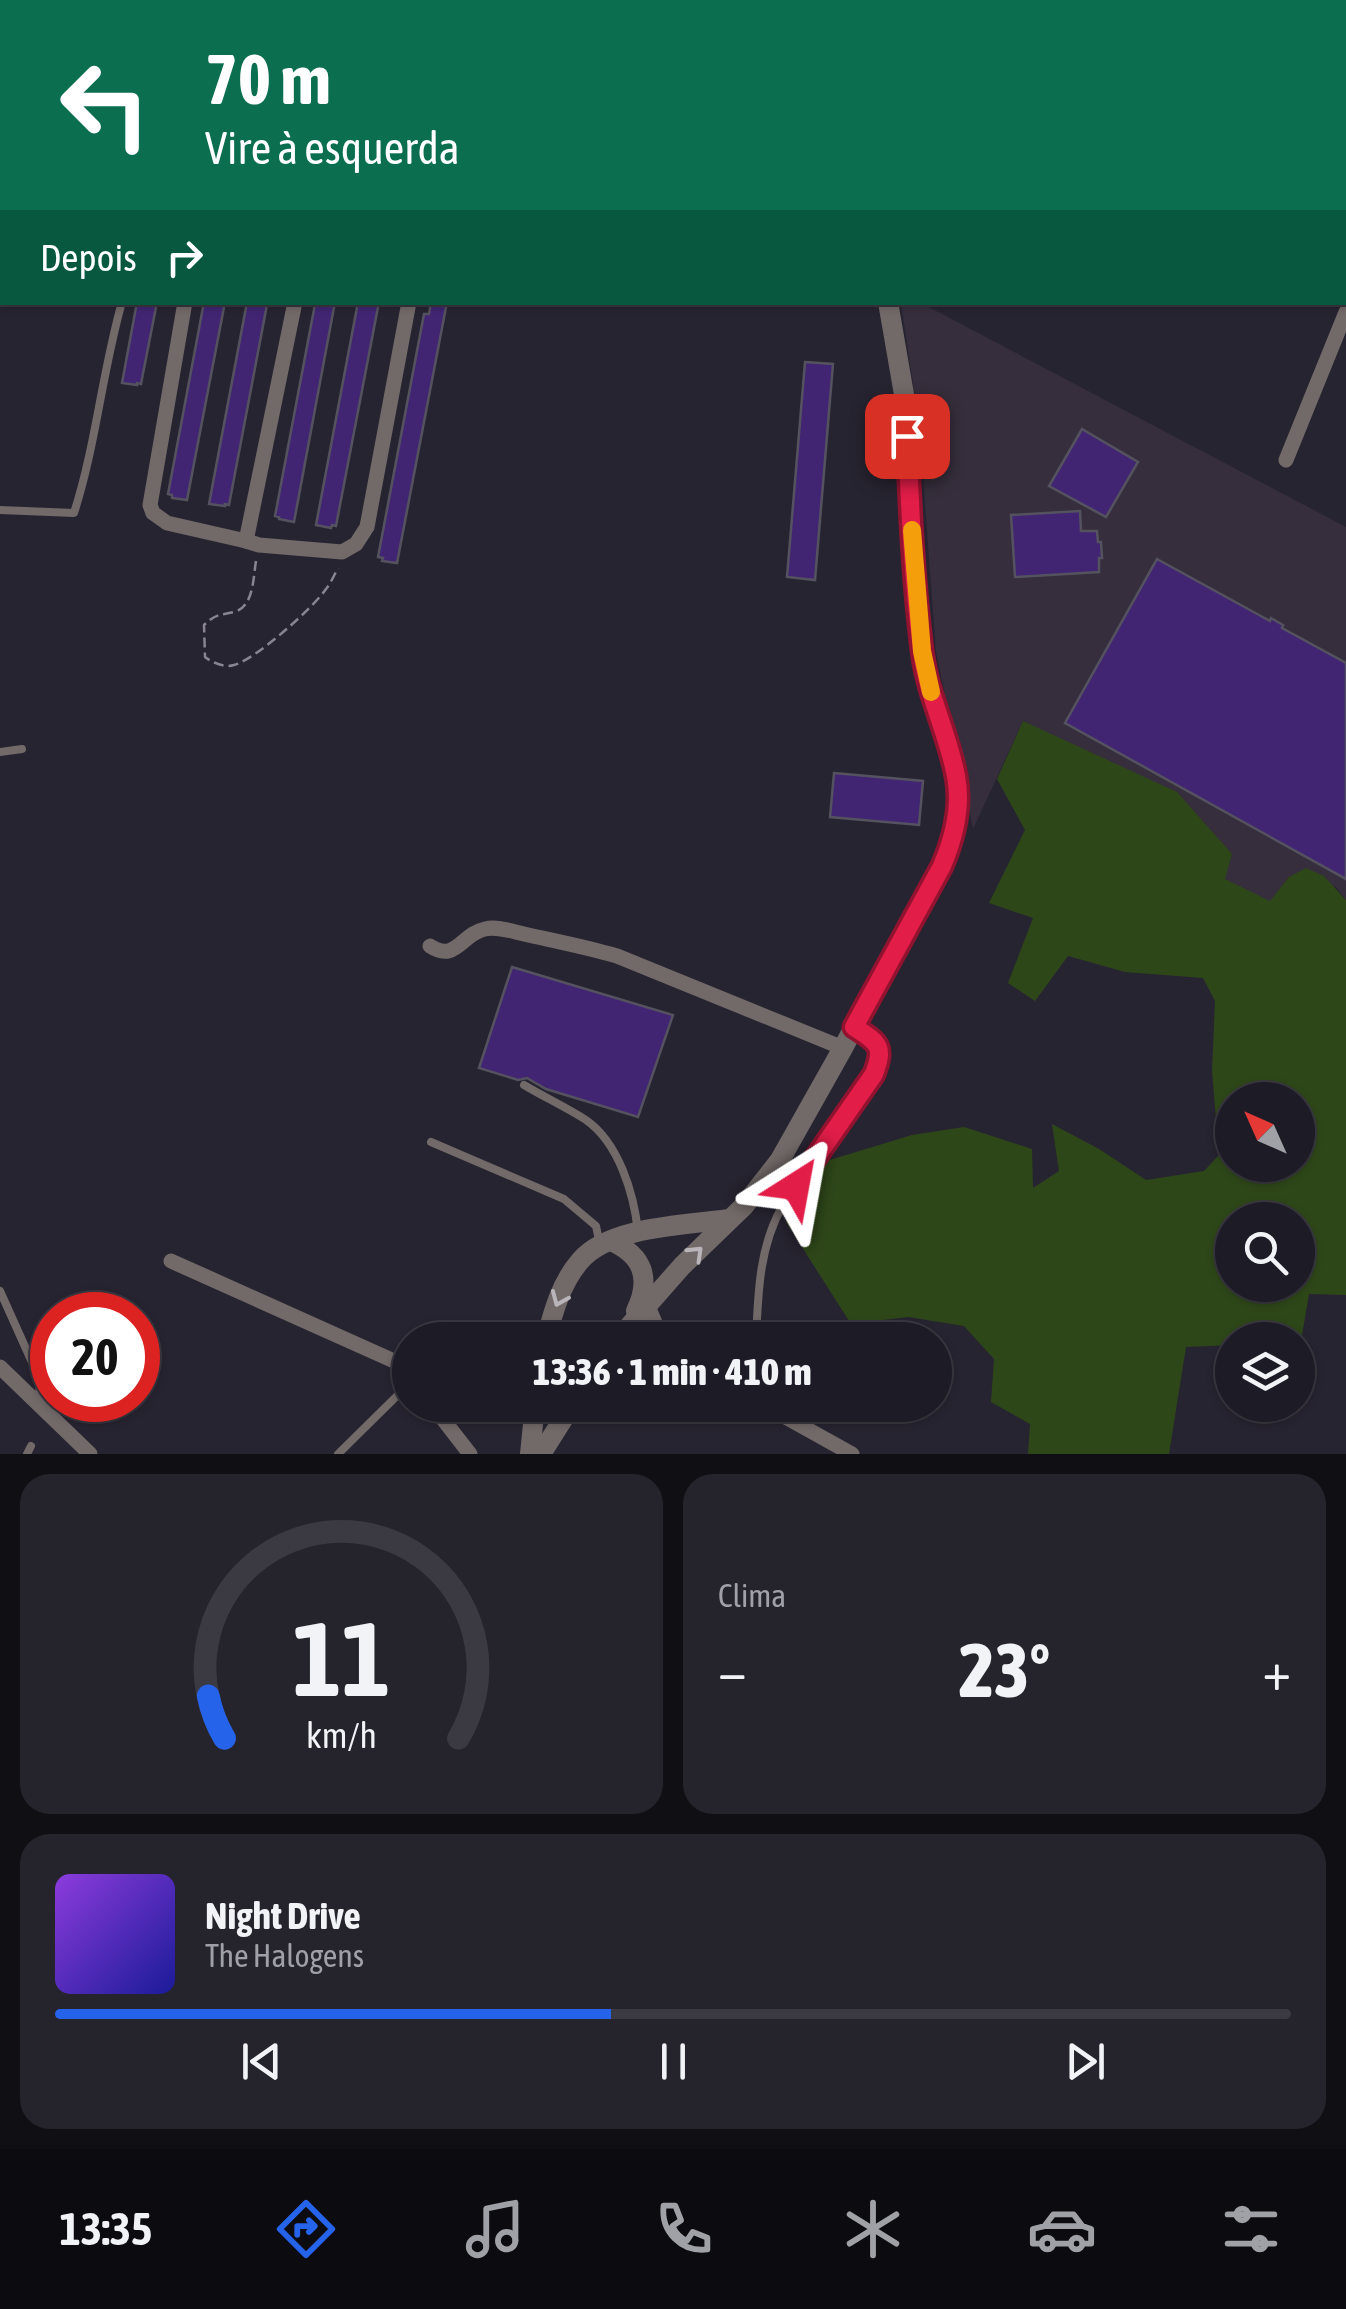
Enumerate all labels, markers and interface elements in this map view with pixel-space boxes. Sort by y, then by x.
text: 70 m [205,39,331,119]
icon: left [40,40,170,170]
text: Vire à esquerda [205,122,460,174]
icon: right [157,230,212,285]
text: Depois [40,236,137,279]
pin [865,394,950,479]
icon: arrive [880,409,935,464]
north arrow [1215,1082,1315,1182]
map controls [1215,1082,1315,1422]
position arrow [744,1134,848,1238]
button: search [1215,1202,1315,1302]
one-way arrow [684,1246,702,1264]
one-way arrow [551,1289,571,1307]
speed limit sign: 20 [30,1292,160,1422]
button: layers [1215,1322,1315,1422]
text: 13:36 · 1 min · 410 m [532,1350,812,1393]
text: Clima [718,1577,786,1614]
text: 11 [293,1599,390,1718]
text: 23° [959,1627,1050,1713]
text: − [718,1639,747,1702]
text: + [1262,1639,1291,1702]
text: km/h [306,1715,377,1756]
text: Night Drive [205,1894,361,1937]
text: The Halogens [205,1937,364,1974]
icon: previous [234,2034,289,2089]
icon: pause [646,2034,701,2089]
icon: next [1058,2034,1113,2089]
icon: directions [271,2194,341,2264]
icon: music [460,2194,530,2264]
icon: phone [649,2194,719,2264]
icon: climate [838,2194,908,2264]
icon: car [1027,2194,1097,2264]
icon: filters [1216,2194,1286,2264]
text: 13:35 [60,2203,152,2255]

